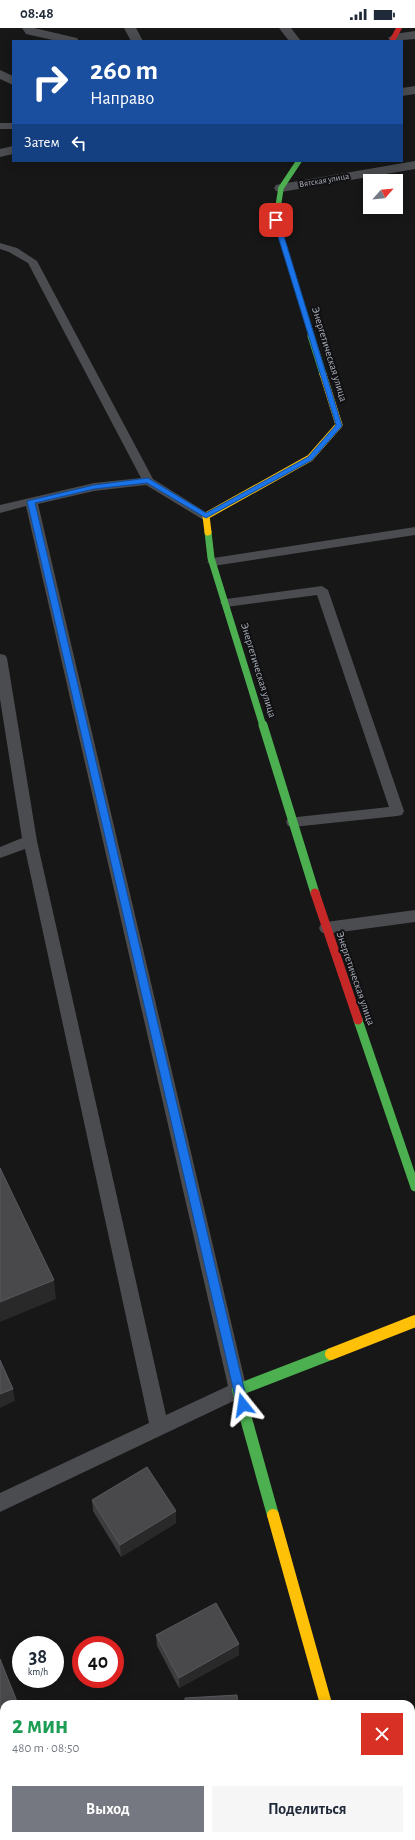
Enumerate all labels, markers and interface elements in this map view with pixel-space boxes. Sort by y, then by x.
text: 08:48 [20,6,54,21]
icon: right [24,56,76,108]
text: 260 m [90,57,158,85]
text: Направо [90,90,154,108]
icon: left [68,132,90,154]
text: Затем [24,135,60,150]
street label: Вятская улица [298,172,350,189]
north arrow [363,174,403,214]
map controls [363,174,403,214]
pin [259,203,293,237]
icon: arrive [265,209,287,231]
street label: Энергетическая улица [310,305,349,403]
street label: Энергетическая улица [239,621,278,719]
street label: Энергетическая улица [334,930,377,1027]
position arrow [222,1384,264,1426]
speed limit sign: 40 [72,1636,124,1688]
text: 38 [29,1647,47,1667]
text: km/h [28,1667,48,1677]
button: close [361,1713,403,1755]
text: 2 мин [12,1714,68,1738]
text: 480 m · 08:50 [12,1742,79,1755]
button: Выход [12,1786,204,1832]
button: Поделиться [212,1786,403,1832]

